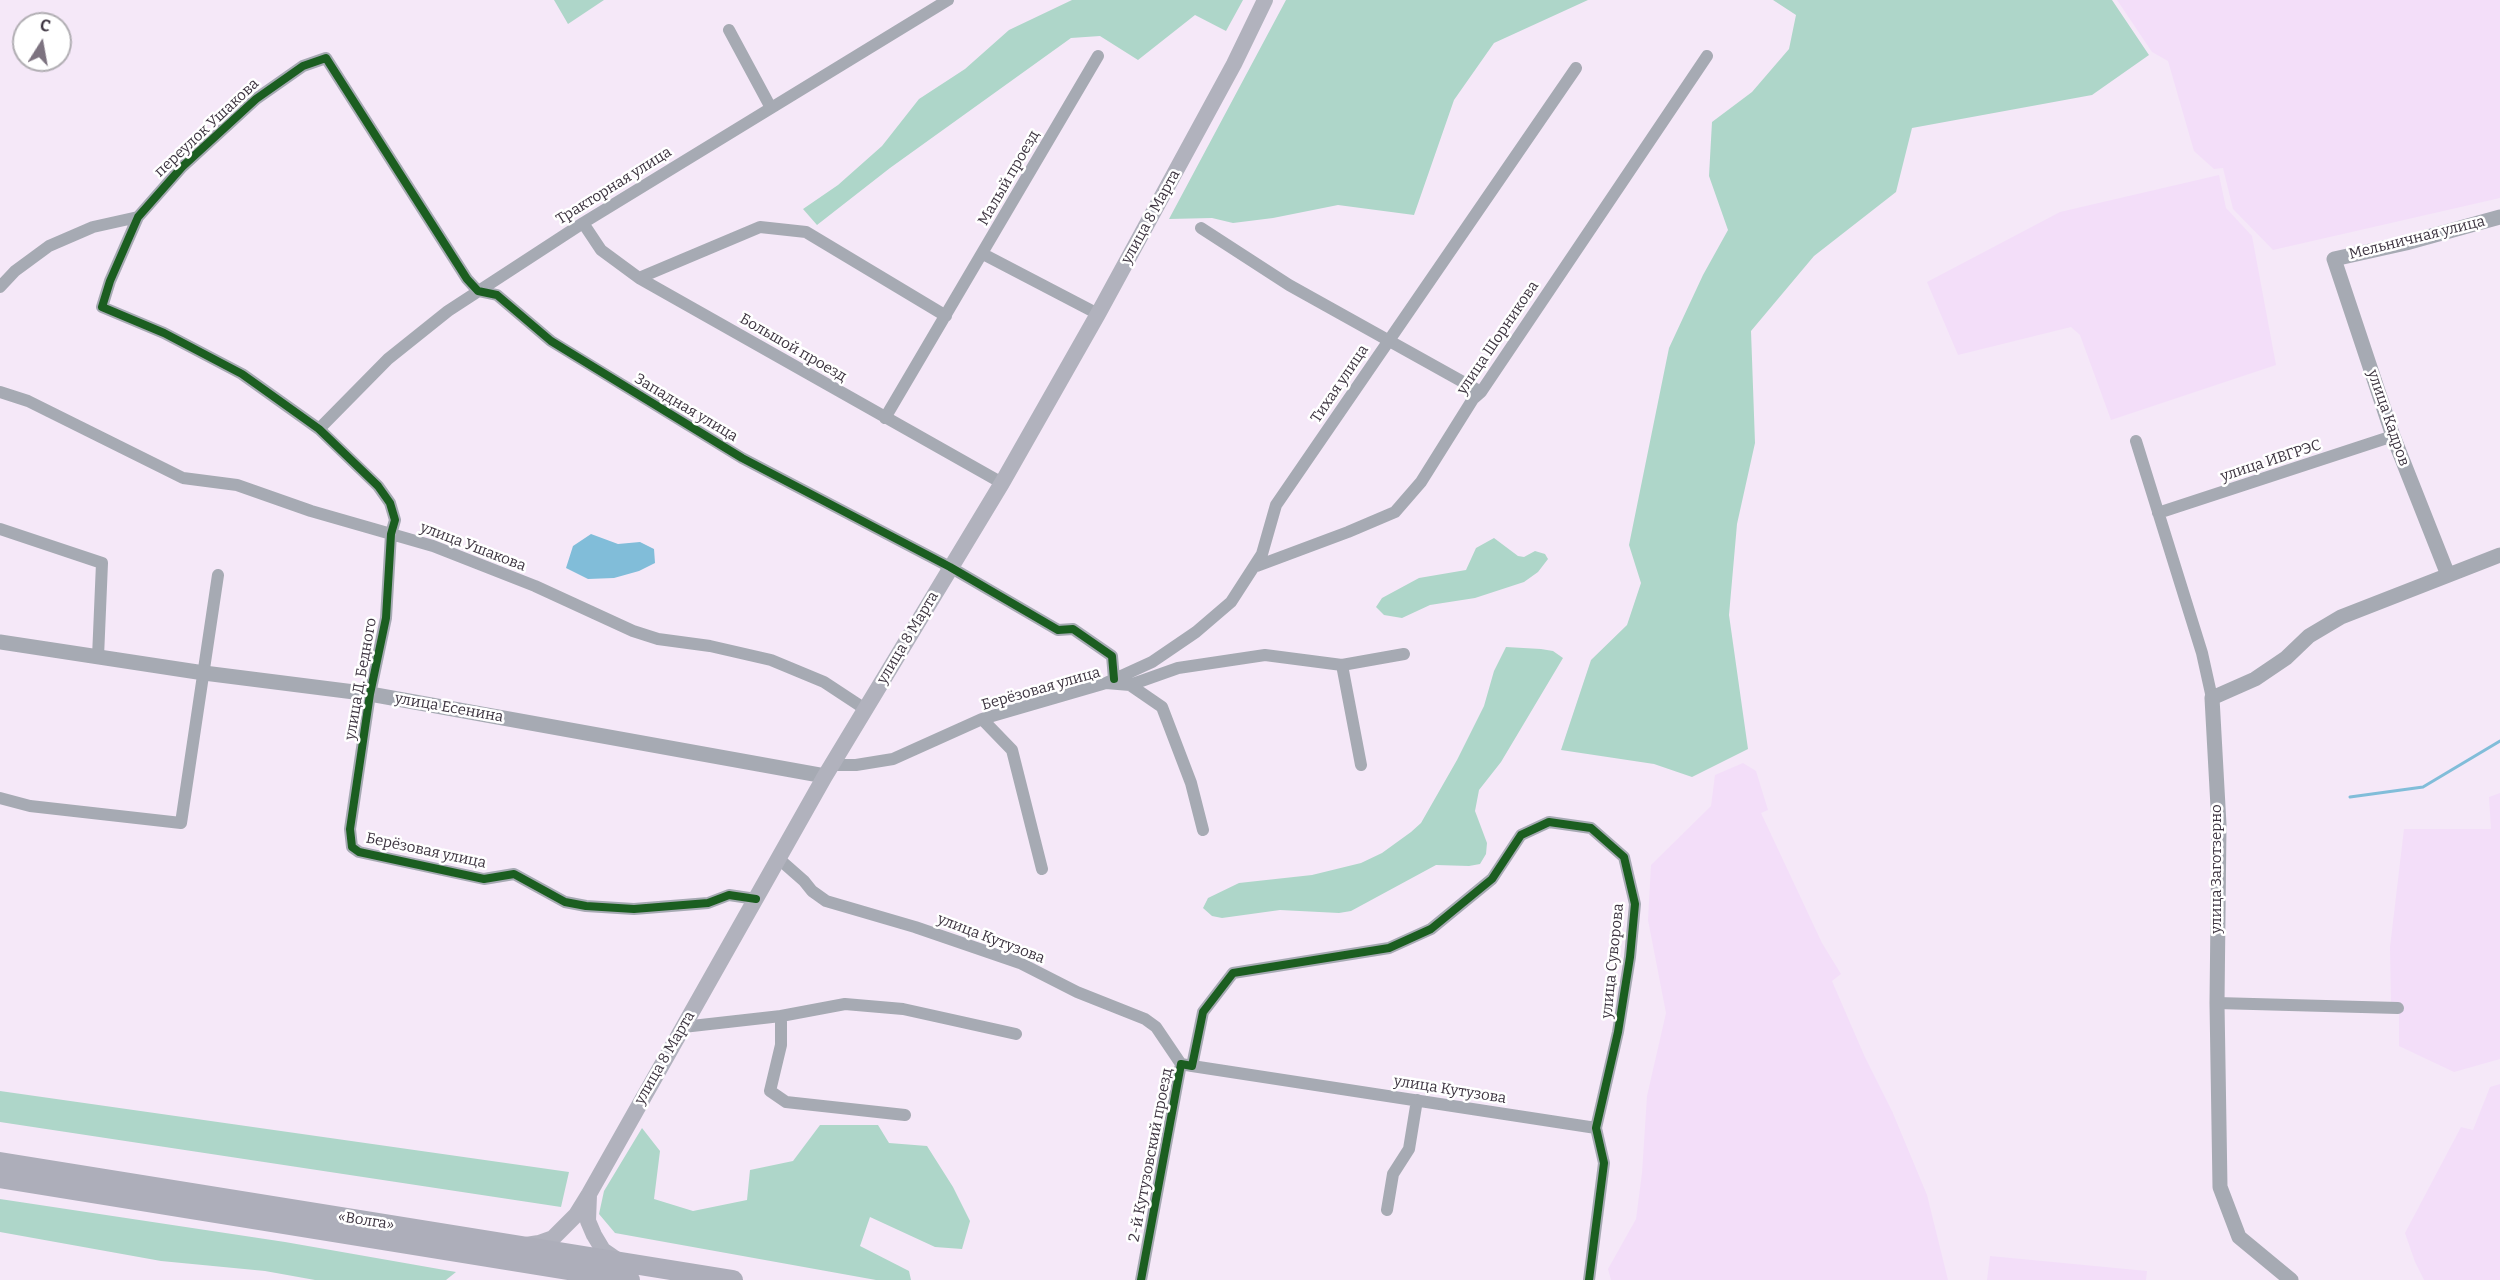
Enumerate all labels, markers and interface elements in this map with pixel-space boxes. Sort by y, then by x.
north arrow [12,12,72,72]
text: С [38,16,52,36]
street label: переулок Ушакова [151,75,263,181]
street label: Малый проезд [974,127,1044,229]
street label: Тракторная улица [553,143,675,229]
street label: улица 8 Марта [1118,167,1184,267]
street label: Мельничная улица [2347,212,2487,264]
street label: улица Шорникова [1453,278,1543,398]
street label: Большой проезд [736,310,850,386]
street label: Тихая улица [1307,342,1373,426]
street label: улица Кадров [2363,368,2413,468]
street label: Западная улица [631,370,741,446]
street label: улица ИВГРЭС [2219,436,2323,486]
street label: улица Ушакова [418,519,528,575]
street label: улица 8 Марта [873,589,943,687]
street label: улица Д. Бедного [341,616,381,742]
street label: Берёзовая улица [980,663,1102,715]
street label: улица Есенина [393,690,505,726]
street label: улица Заготзерно [2208,804,2226,934]
street label: Берёзовая улица [364,829,488,873]
street label: улица Суворова [1598,903,1628,1019]
street label: улица Кутузова [935,910,1047,968]
street label: улица 8 Марта [631,1008,699,1108]
street label: 2-й Кутузовский проезд [1125,1067,1177,1243]
street label: улица Кутузова [1392,1072,1508,1108]
street label: «Волга» [337,1208,395,1234]

